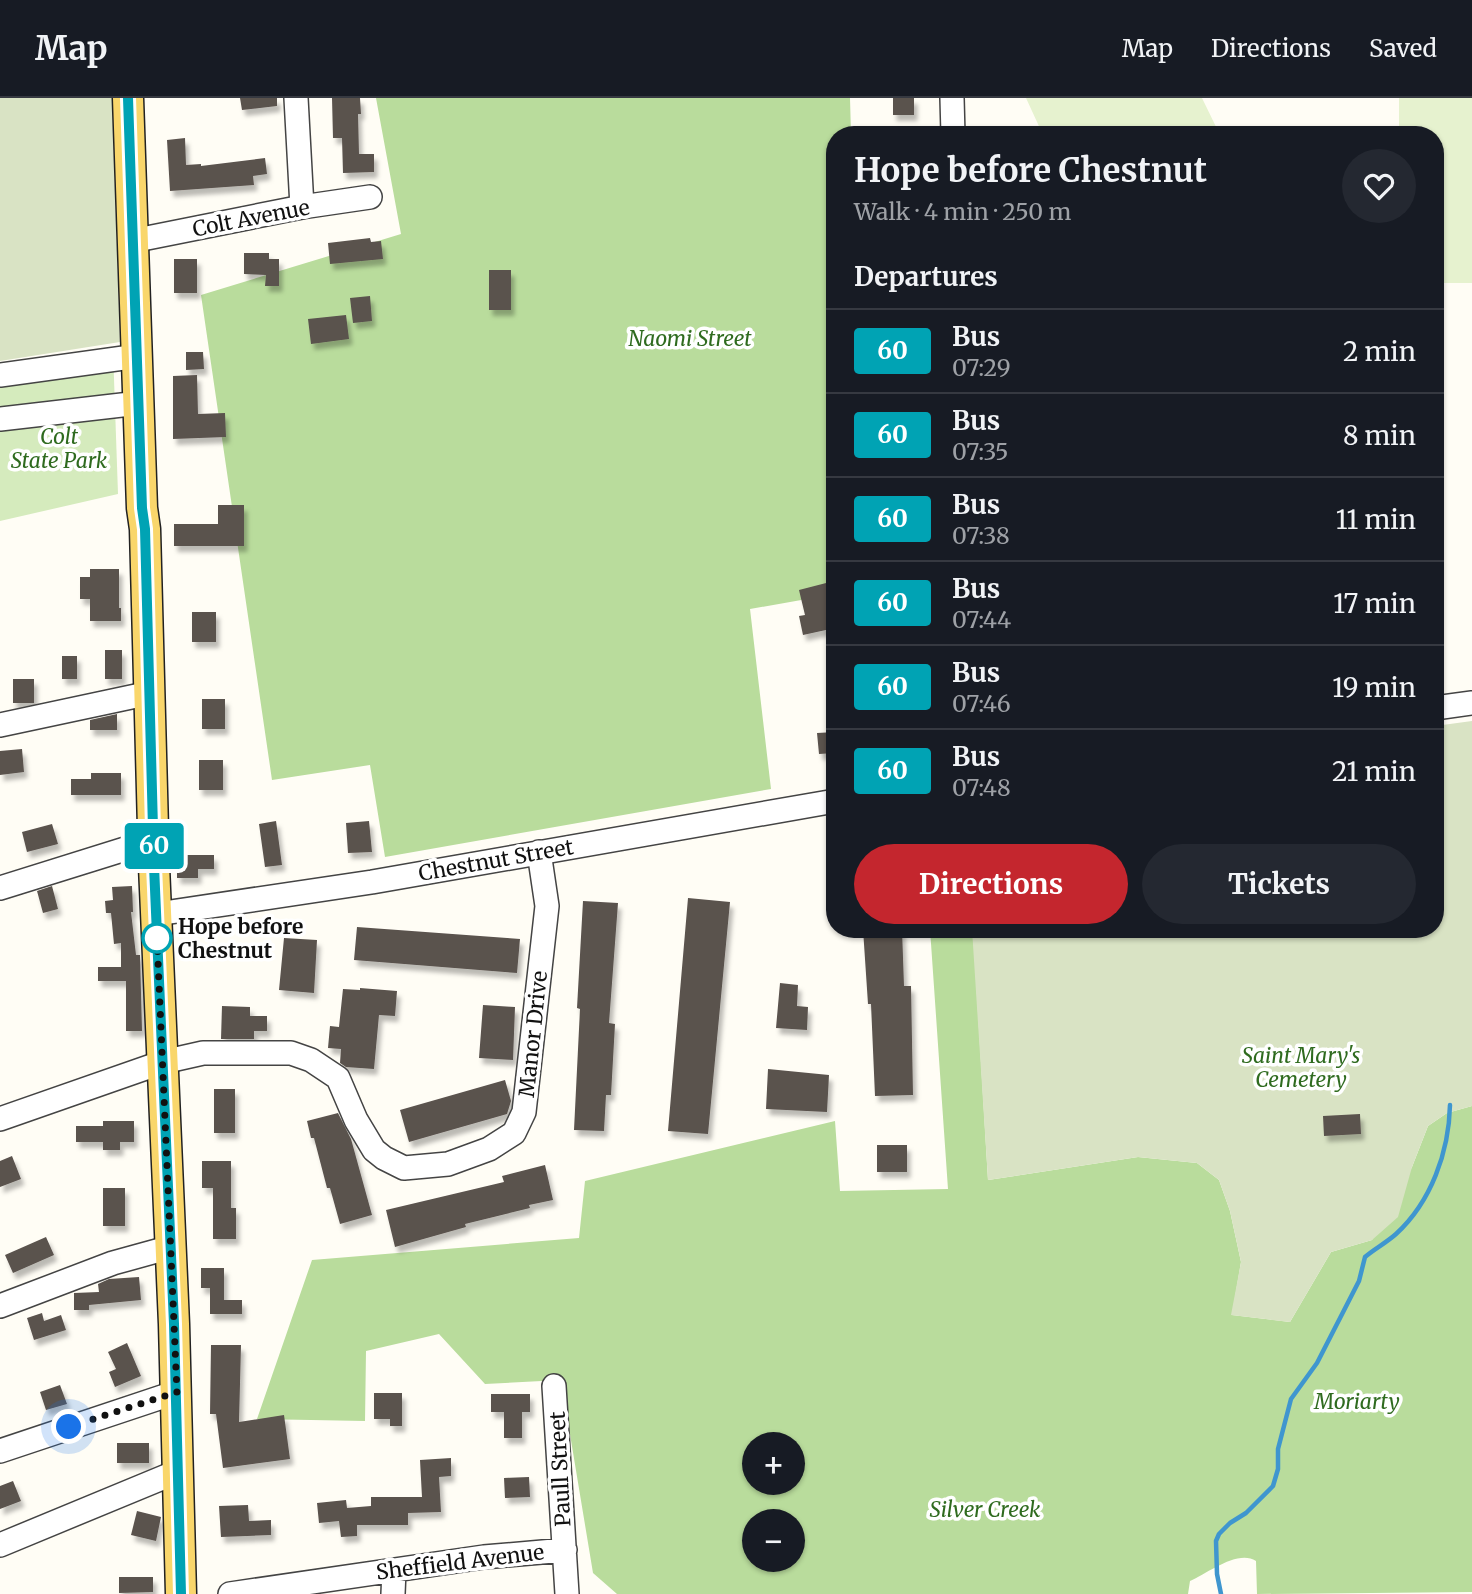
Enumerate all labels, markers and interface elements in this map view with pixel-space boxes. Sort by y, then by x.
text: Map [35,28,108,69]
text: Map [1122,33,1173,64]
text: Directions [1211,33,1331,64]
text: Saved [1369,33,1437,64]
button: heart [1342,149,1416,223]
text: Hope before Chestnut [854,150,1207,191]
street label: Colt Avenue [190,193,312,243]
text: Walk · 4 min · 250 m [854,197,1071,226]
text: Departures [854,260,998,293]
text: Bus [952,320,1000,353]
park label: Naomi Street [628,325,752,352]
text: 60 [877,335,908,366]
text: 2 min [1343,335,1416,368]
text: 07:29 [952,353,1011,382]
text: Bus [952,404,1000,437]
text: 60 [877,419,908,450]
text: 8 min [1343,419,1416,452]
park label: Colt State Park [11,423,108,474]
text: 07:35 [952,437,1008,466]
text: Bus [952,488,1000,521]
text: 60 [877,503,908,534]
text: 11 min [1336,503,1416,536]
text: 07:38 [952,521,1010,550]
text: Bus [952,572,1000,605]
text: 60 [877,587,908,618]
text: 17 min [1333,587,1416,620]
text: 07:44 [952,605,1011,634]
text: Bus [952,656,1000,689]
text: 60 [877,671,908,702]
text: 19 min [1332,671,1416,704]
text: 07:46 [952,689,1011,718]
text: Bus [952,740,1000,773]
text: 60 [877,755,908,786]
text: 21 min [1332,755,1416,788]
text: 07:48 [952,773,1011,802]
line badge: 60 [122,823,186,869]
text: 60 [139,830,169,861]
street label: Chestnut Street [416,833,576,887]
button: Directions [854,844,1128,924]
button: Tickets [1142,844,1416,924]
place label: Hope before Chestnut [178,913,303,964]
marker: Hope before Chestnut [142,923,172,953]
street label: Manor Drive [513,969,553,1099]
park label: Saint Mary's Cemetery [1242,1042,1360,1093]
park label: Moriarty [1313,1388,1400,1415]
your location [51,1409,86,1444]
street label: Paull Street [543,1411,577,1527]
map controls [742,1432,805,1572]
button: + [742,1432,805,1495]
park label: Silver Creek [930,1496,1041,1523]
button: − [742,1509,805,1572]
street label: Sheffield Avenue [374,1538,546,1586]

